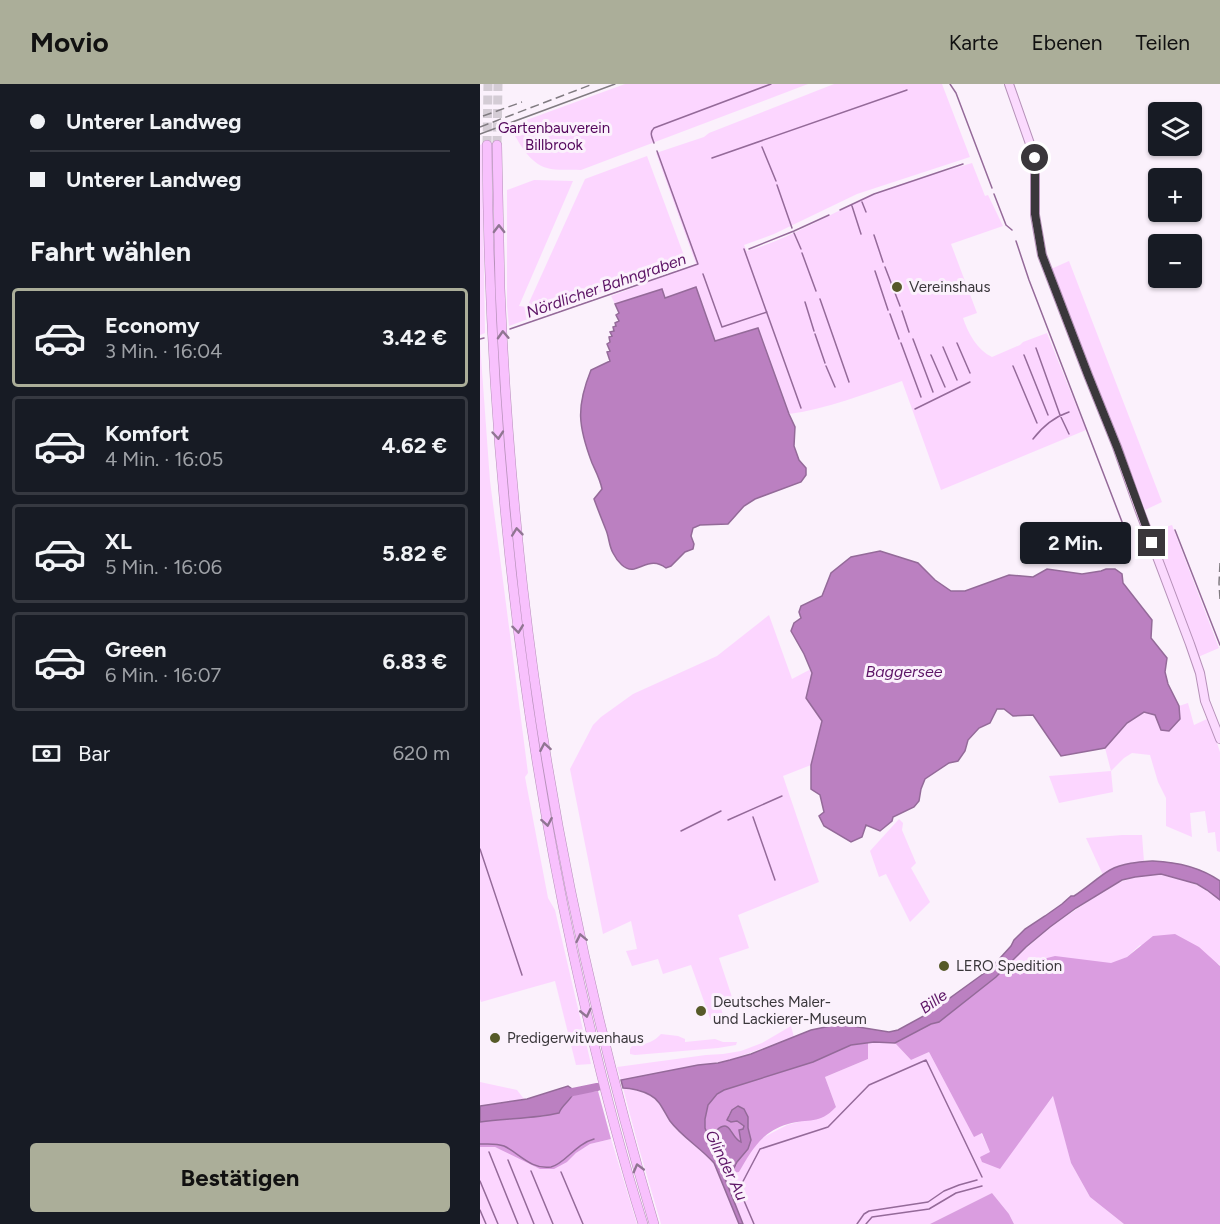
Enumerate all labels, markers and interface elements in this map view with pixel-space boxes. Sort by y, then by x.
text: Movio [30,25,109,59]
text: Karte [949,30,998,55]
text: Ebenen [1031,30,1103,55]
text: Teilen [1136,30,1190,55]
map controls [1148,102,1202,288]
button: layers [1148,102,1202,156]
text: Unterer Landweg [66,108,241,135]
park label: Gartenbauverein Billbrook [498,119,610,154]
route start [1021,144,1048,171]
text: Unterer Landweg [66,166,241,193]
button: + [1148,168,1202,222]
one-way arrow [493,225,505,234]
button: − [1148,234,1202,288]
text: Fahrt wählen [30,235,191,268]
water label: Nördlicher Bahngraben [524,249,689,322]
place label: Vereinshaus [909,278,990,296]
marker: Vereinshaus [890,280,904,294]
icon: car [33,311,87,365]
text: Economy [105,312,200,339]
text: 3.42 € [382,324,447,351]
one-way arrow [496,331,509,340]
text: 3 Min. · 16:04 [105,339,223,363]
icon: car [33,419,87,473]
text: Komfort [105,420,189,447]
one-way arrow [491,430,504,439]
text: 4.62 € [382,432,447,459]
text: 4 Min. · 16:05 [105,447,223,471]
callout: 2 Min. [1020,522,1131,564]
icon: car [33,527,87,581]
text: XL [105,528,132,555]
one-way arrow [511,528,524,537]
route end [1138,529,1165,556]
text: 2 Min. [1048,531,1103,555]
text: 5.82 € [382,540,447,567]
text: 5 Min. · 16:06 [105,555,222,579]
one-way arrow [511,624,523,634]
icon: car [33,635,87,689]
text: Green [105,636,167,663]
text: 6.83 € [383,648,447,675]
water label: Baggersee [865,662,943,681]
text: 6 Min. · 16:07 [105,663,221,687]
icon: cash [30,737,63,770]
text: Bar [78,740,110,767]
text: 620 m [393,741,450,765]
one-way arrow [540,743,552,752]
one-way arrow [540,816,553,826]
one-way arrow [575,933,588,943]
place label: LERO Spedition [956,957,1062,975]
marker: LERO Spedition [937,959,951,973]
water label: Bille [916,985,951,1018]
place label: Deutsches Maler- und Lackierer-Museum [713,993,867,1028]
marker: Deutsches Maler- und Lackierer-Museum [694,1004,708,1018]
one-way arrow [579,1007,592,1017]
place label: Predigerwitwenhaus [507,1029,644,1047]
marker: Predigerwitwenhaus [488,1031,502,1045]
water label: Glinder Au [701,1127,752,1203]
button: Bestätigen [30,1143,450,1212]
one-way arrow [632,1163,645,1173]

